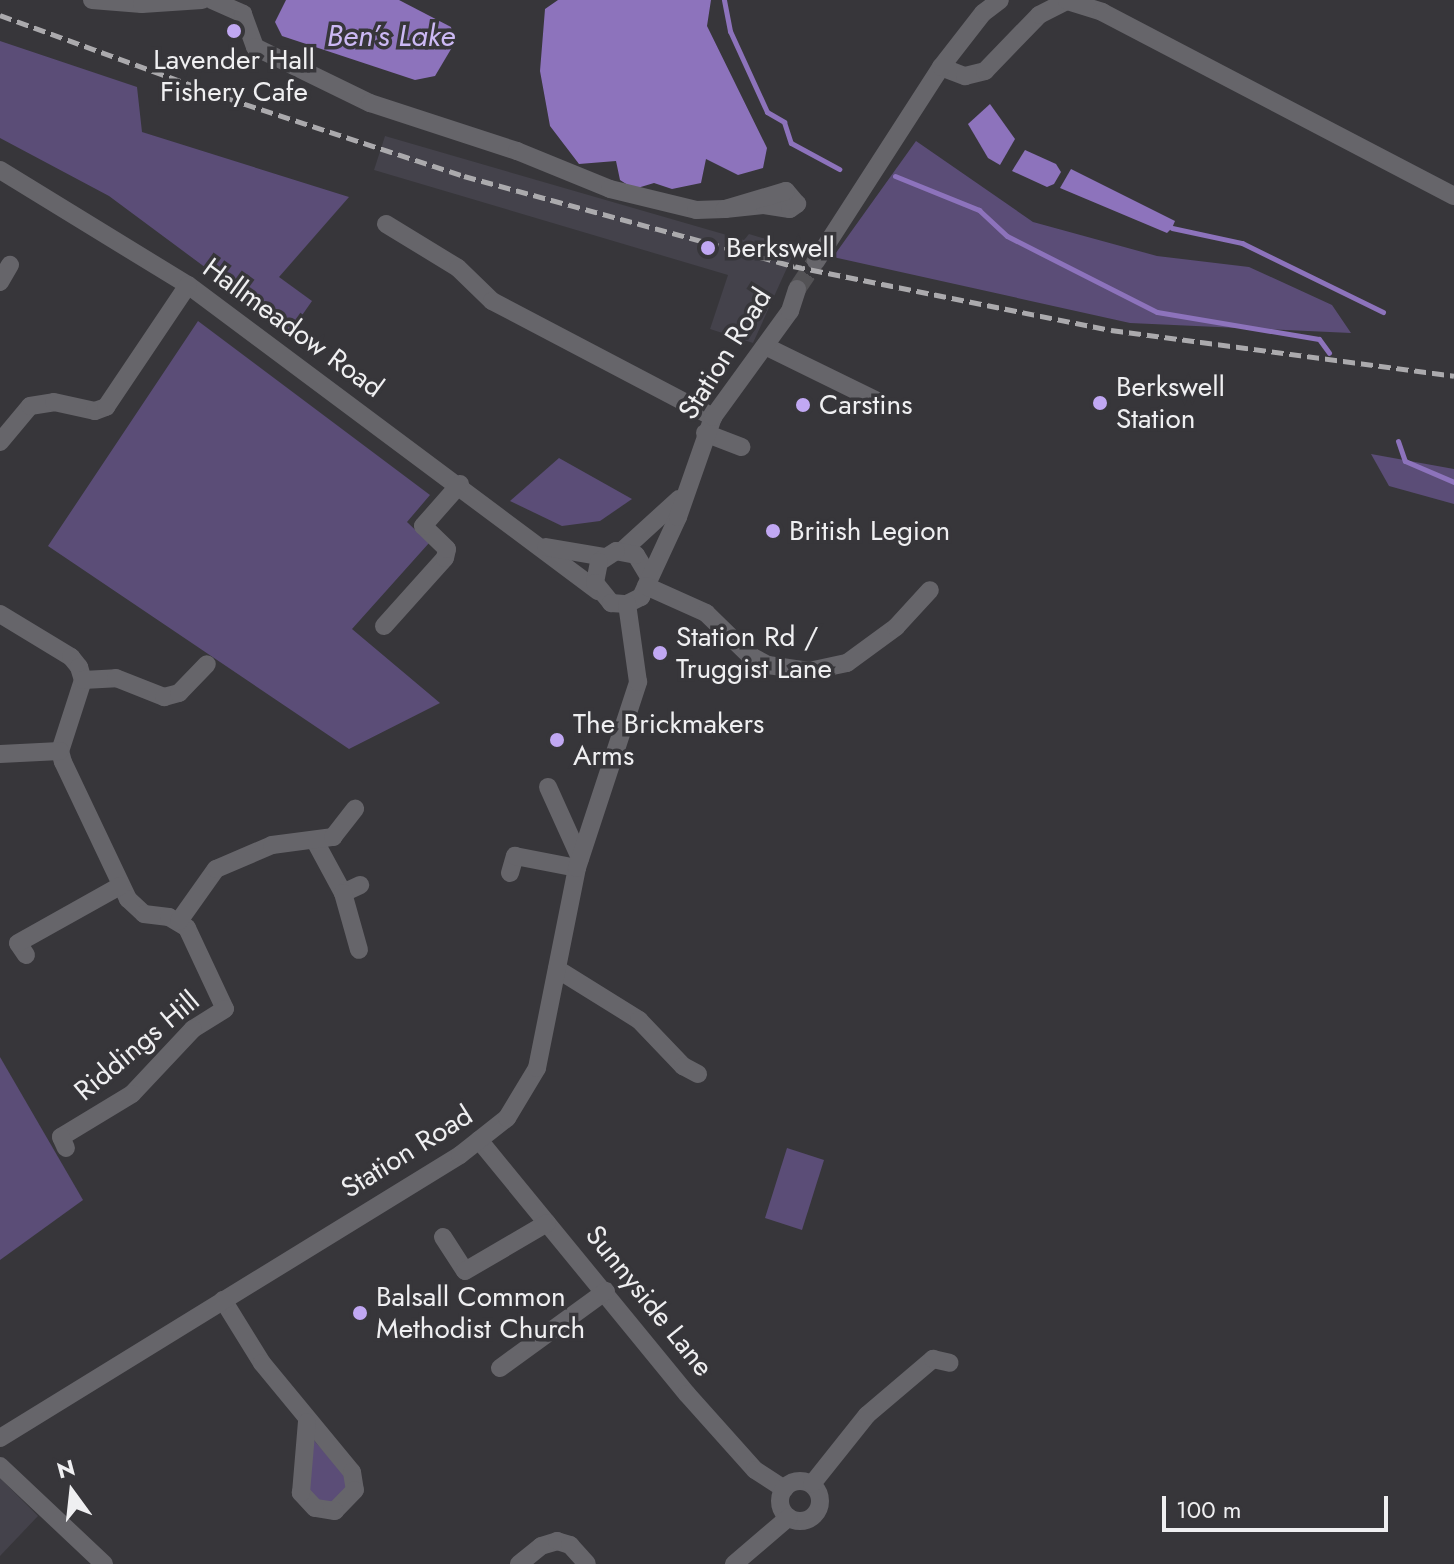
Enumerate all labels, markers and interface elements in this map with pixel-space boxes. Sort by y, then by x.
water label: Ben’s Lake [327,18,455,54]
marker: Lavender Hall Fishery Cafe [225,22,243,40]
place label: Lavender Hall Fishery Cafe [153,43,315,109]
place label: Berkswell [726,231,835,265]
marker: Berkswell [697,237,719,259]
street label: Hallmeadow Road [196,251,390,405]
street label: Station Road [671,282,779,426]
place label: Berkswell Station [1116,370,1225,436]
place label: Carstins [819,388,913,422]
marker: Berkswell Station [1091,394,1109,412]
marker: Carstins [794,396,812,414]
place label: British Legion [789,514,950,548]
marker: British Legion [764,522,782,540]
place label: Station Rd / Truggist Lane [676,620,832,686]
marker: Station Rd / Truggist Lane [651,644,669,662]
place label: The Brickmakers Arms [573,707,764,773]
marker: The Brickmakers Arms [548,731,566,749]
street label: Riddings Hill [68,984,206,1108]
street label: Station Road [335,1098,479,1206]
street label: Sunnyside Lane [578,1219,720,1383]
place label: Balsall Common Methodist Church [376,1280,585,1346]
marker: Balsall Common Methodist Church [351,1304,369,1322]
text: N [53,1451,78,1487]
north arrow [32,1452,112,1532]
scale bar [1166,1480,1392,1530]
text: 100 m [1176,1492,1242,1527]

